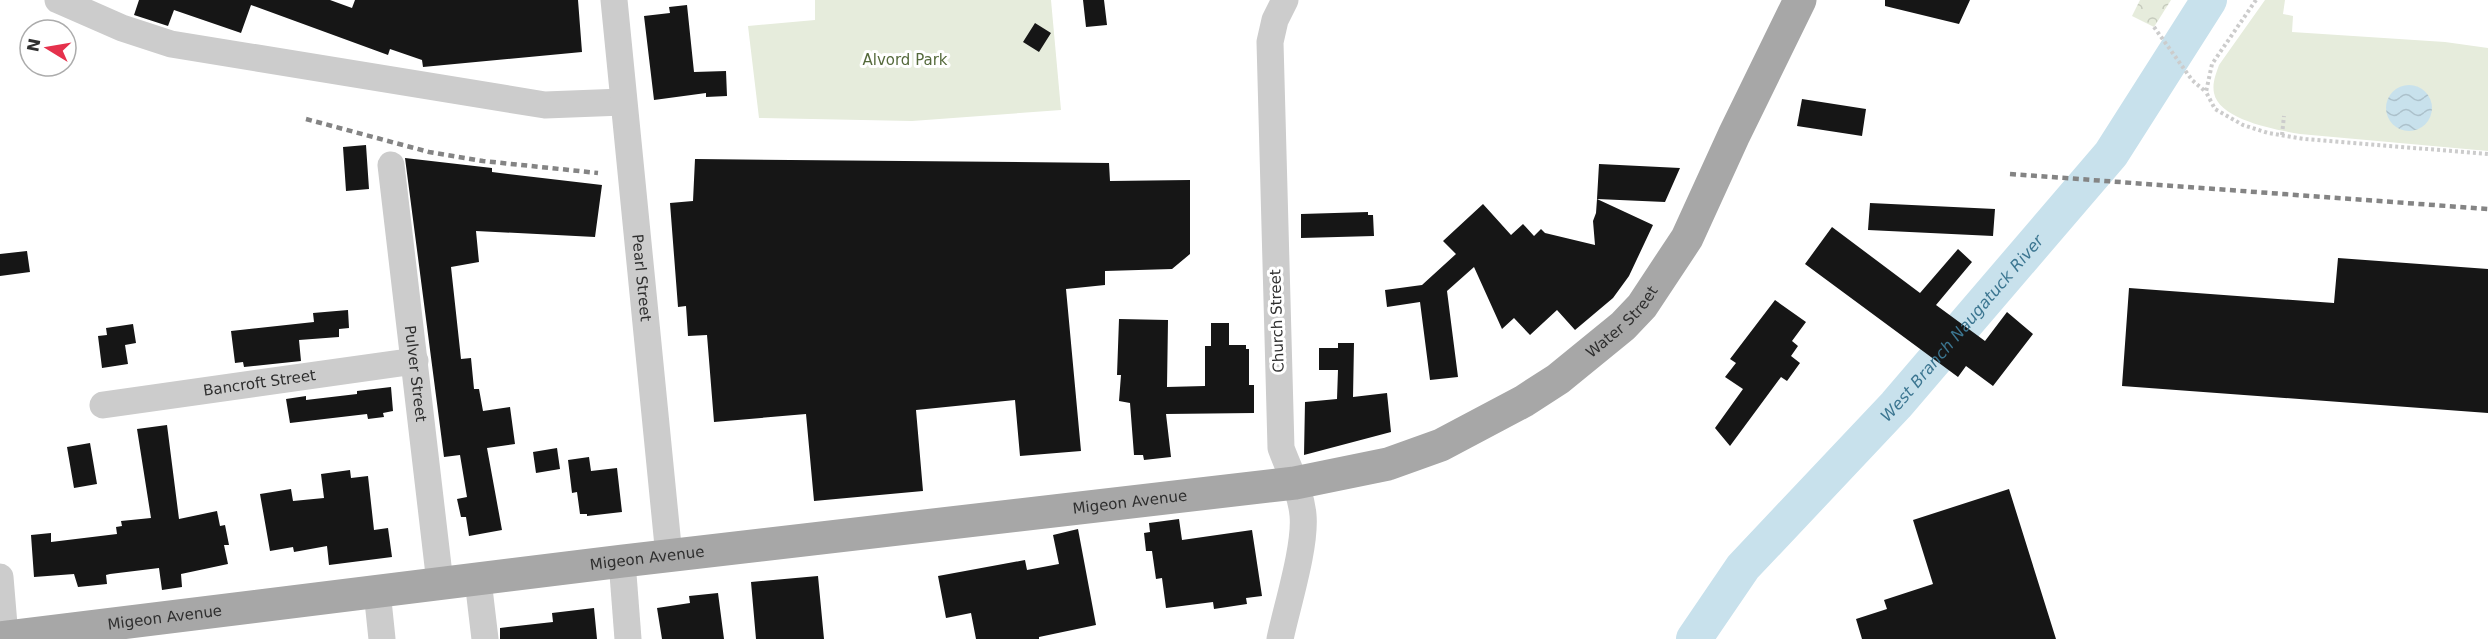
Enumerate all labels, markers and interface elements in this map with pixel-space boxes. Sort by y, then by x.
north arrow [18,18,78,78]
text: N [23,37,44,54]
park label: Alvord Park [862,51,948,69]
water label: West Branch Naugatuck River [1877,230,2048,426]
street label: Pearl Street [628,233,655,322]
street label: Church Street [1266,269,1288,373]
street label: Water Street [1582,283,1662,362]
street label: Pulver Street [401,324,430,423]
street label: Bancroft Street [202,366,317,400]
street label: Migeon Avenue [1072,487,1188,518]
street label: Migeon Avenue [589,543,705,574]
street label: Migeon Avenue [106,602,223,634]

